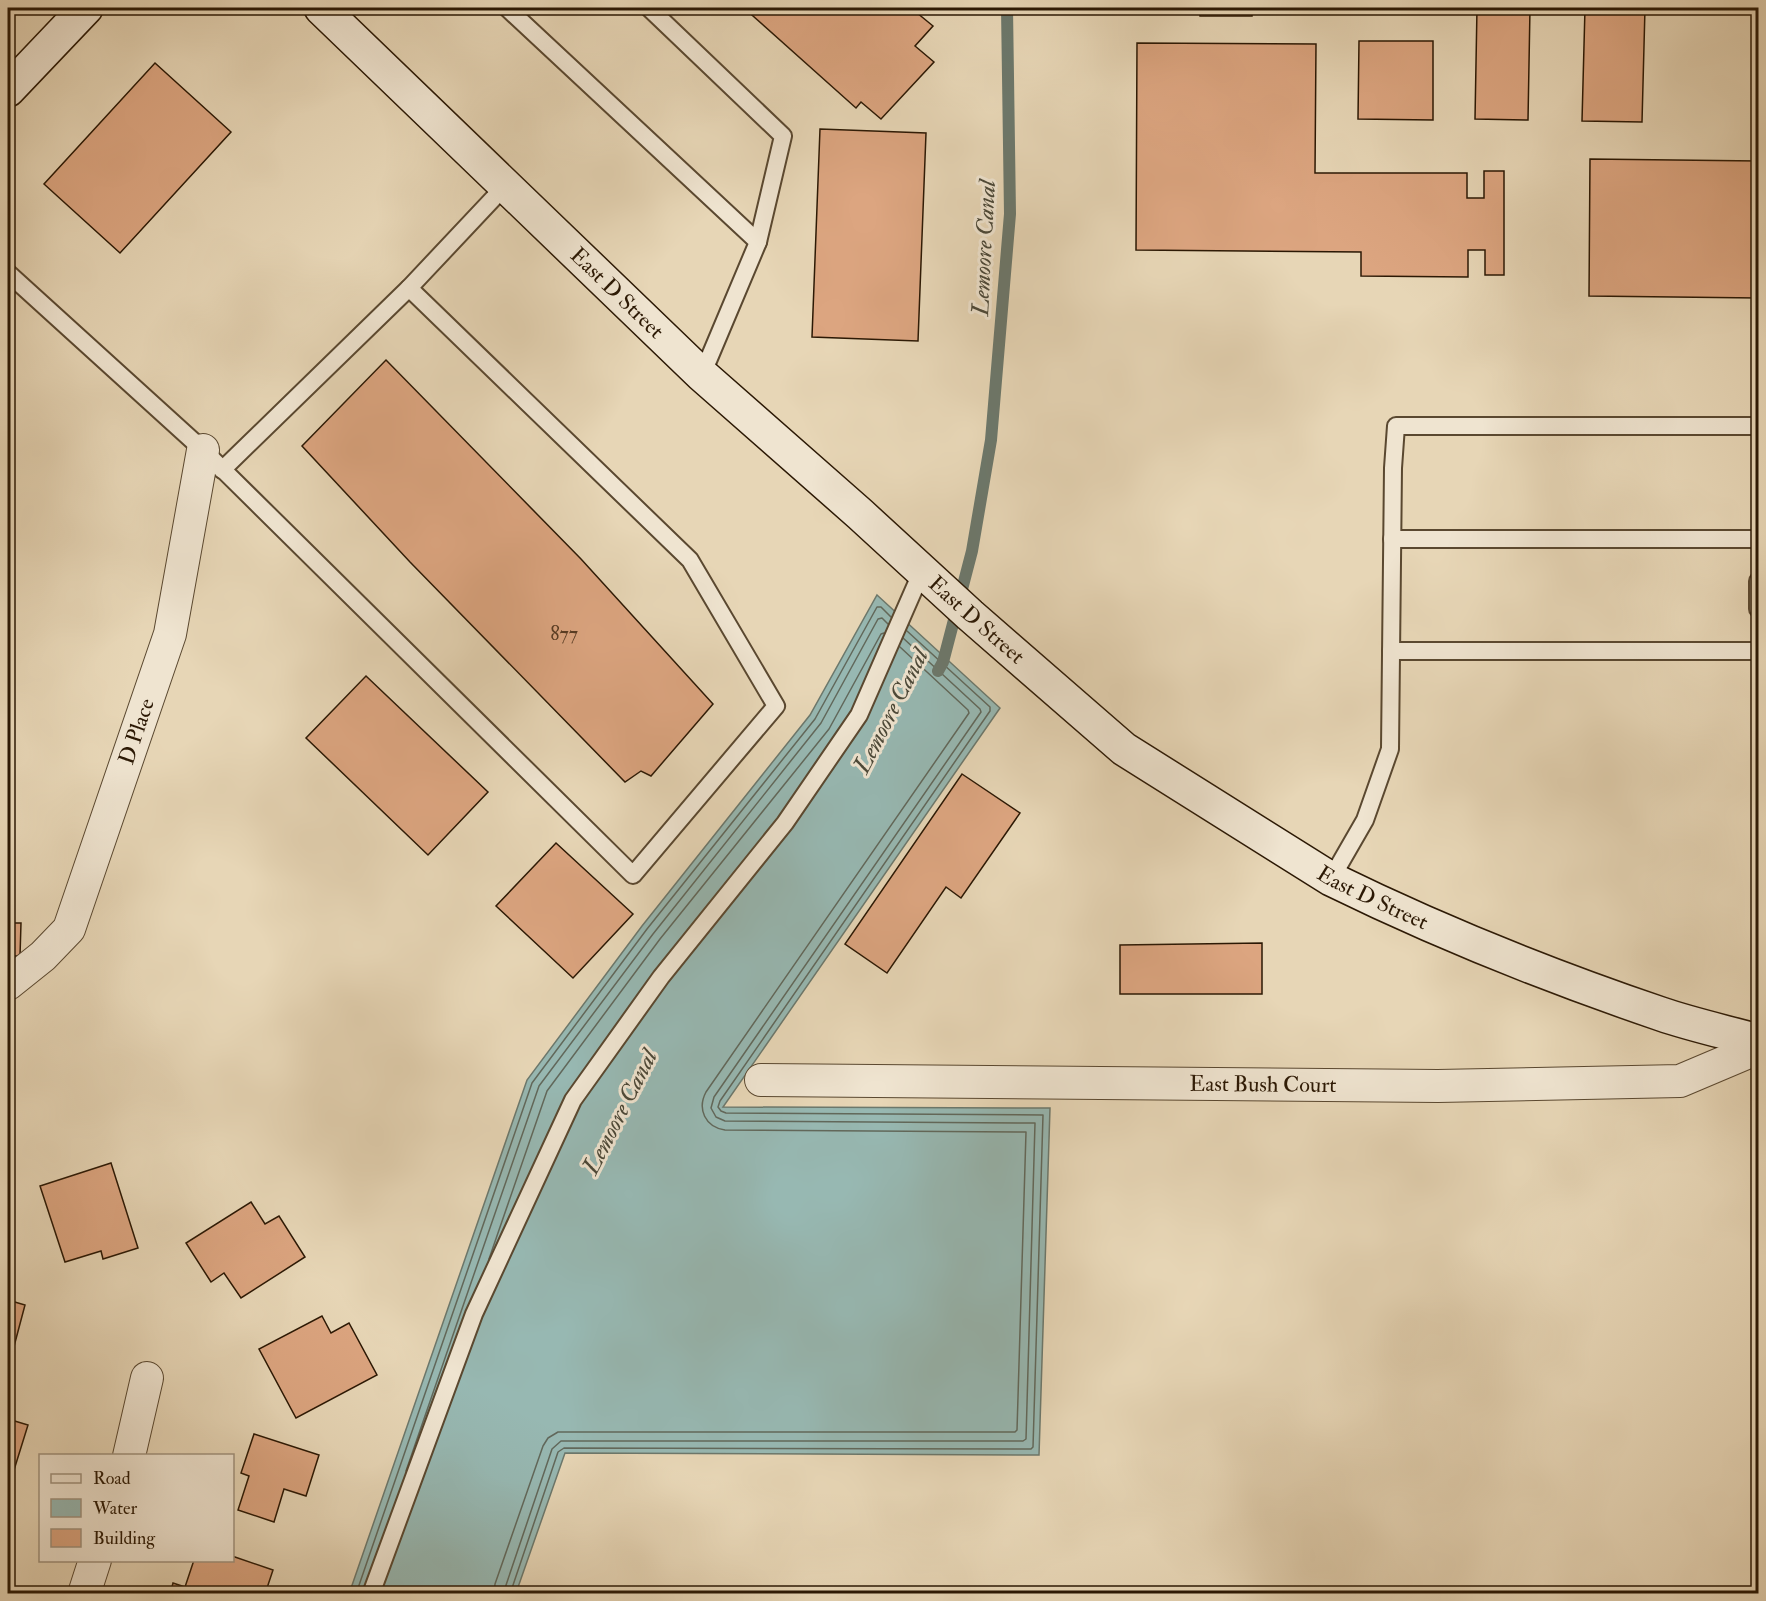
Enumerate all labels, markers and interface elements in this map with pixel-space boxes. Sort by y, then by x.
water label: Lemoore Canal [965,177,1003,318]
street label: East D Street [564,241,670,345]
street label: East D Street [922,570,1031,670]
house number: 877 [550,621,578,646]
water label: Lemoore Canal [846,641,937,779]
street label: D Place [112,695,161,768]
street label: East D Street [1311,860,1432,936]
water label: Lemoore Canal [575,1042,666,1180]
street label: East Bush Court [1189,1070,1337,1099]
legend [39,1454,234,1562]
text: Road [93,1467,131,1490]
text: Water [92,1497,137,1520]
text: Building [93,1527,156,1550]

